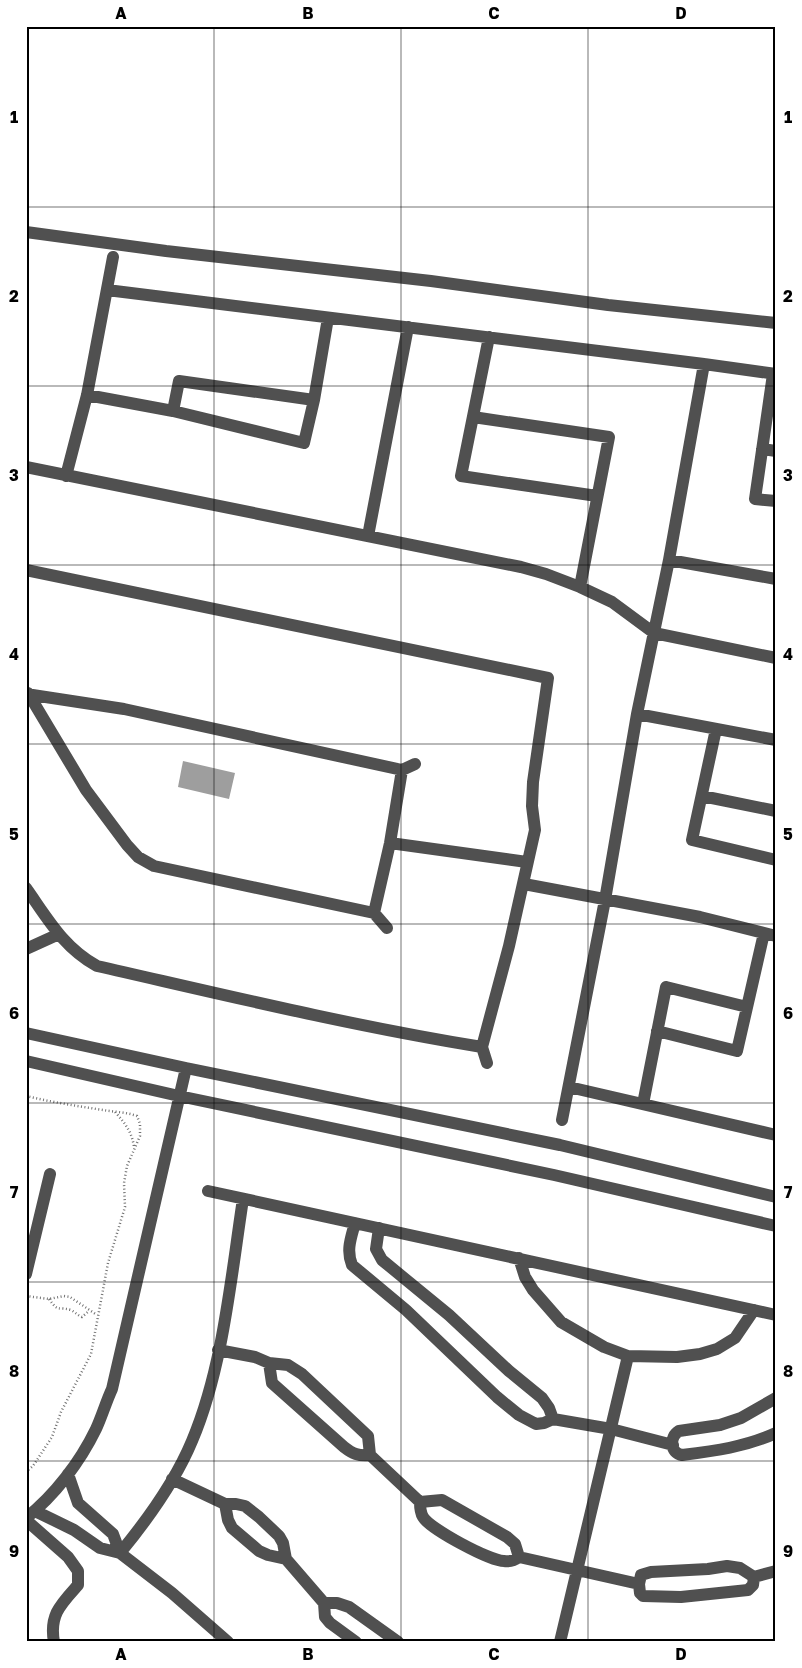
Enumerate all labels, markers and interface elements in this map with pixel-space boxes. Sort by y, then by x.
text: A [115,3,127,23]
text: B [302,3,314,23]
text: C [488,3,500,23]
text: D [675,3,687,23]
text: 1 [10,107,18,127]
text: 1 [784,107,792,127]
text: 2 [9,286,19,306]
text: 2 [783,286,793,306]
text: 3 [9,465,19,485]
text: 3 [783,465,793,485]
text: 4 [9,644,19,664]
text: 4 [783,644,793,664]
text: 5 [9,824,19,844]
text: 5 [783,824,793,844]
text: 6 [9,1003,19,1023]
text: 6 [783,1003,793,1023]
text: 7 [10,1182,19,1202]
text: 7 [784,1182,793,1202]
text: 8 [9,1361,19,1381]
text: 8 [783,1361,793,1381]
text: 9 [9,1541,19,1561]
text: 9 [783,1541,793,1561]
text: A [115,1644,127,1664]
text: B [302,1644,314,1664]
text: C [488,1644,500,1664]
text: D [675,1644,687,1664]

